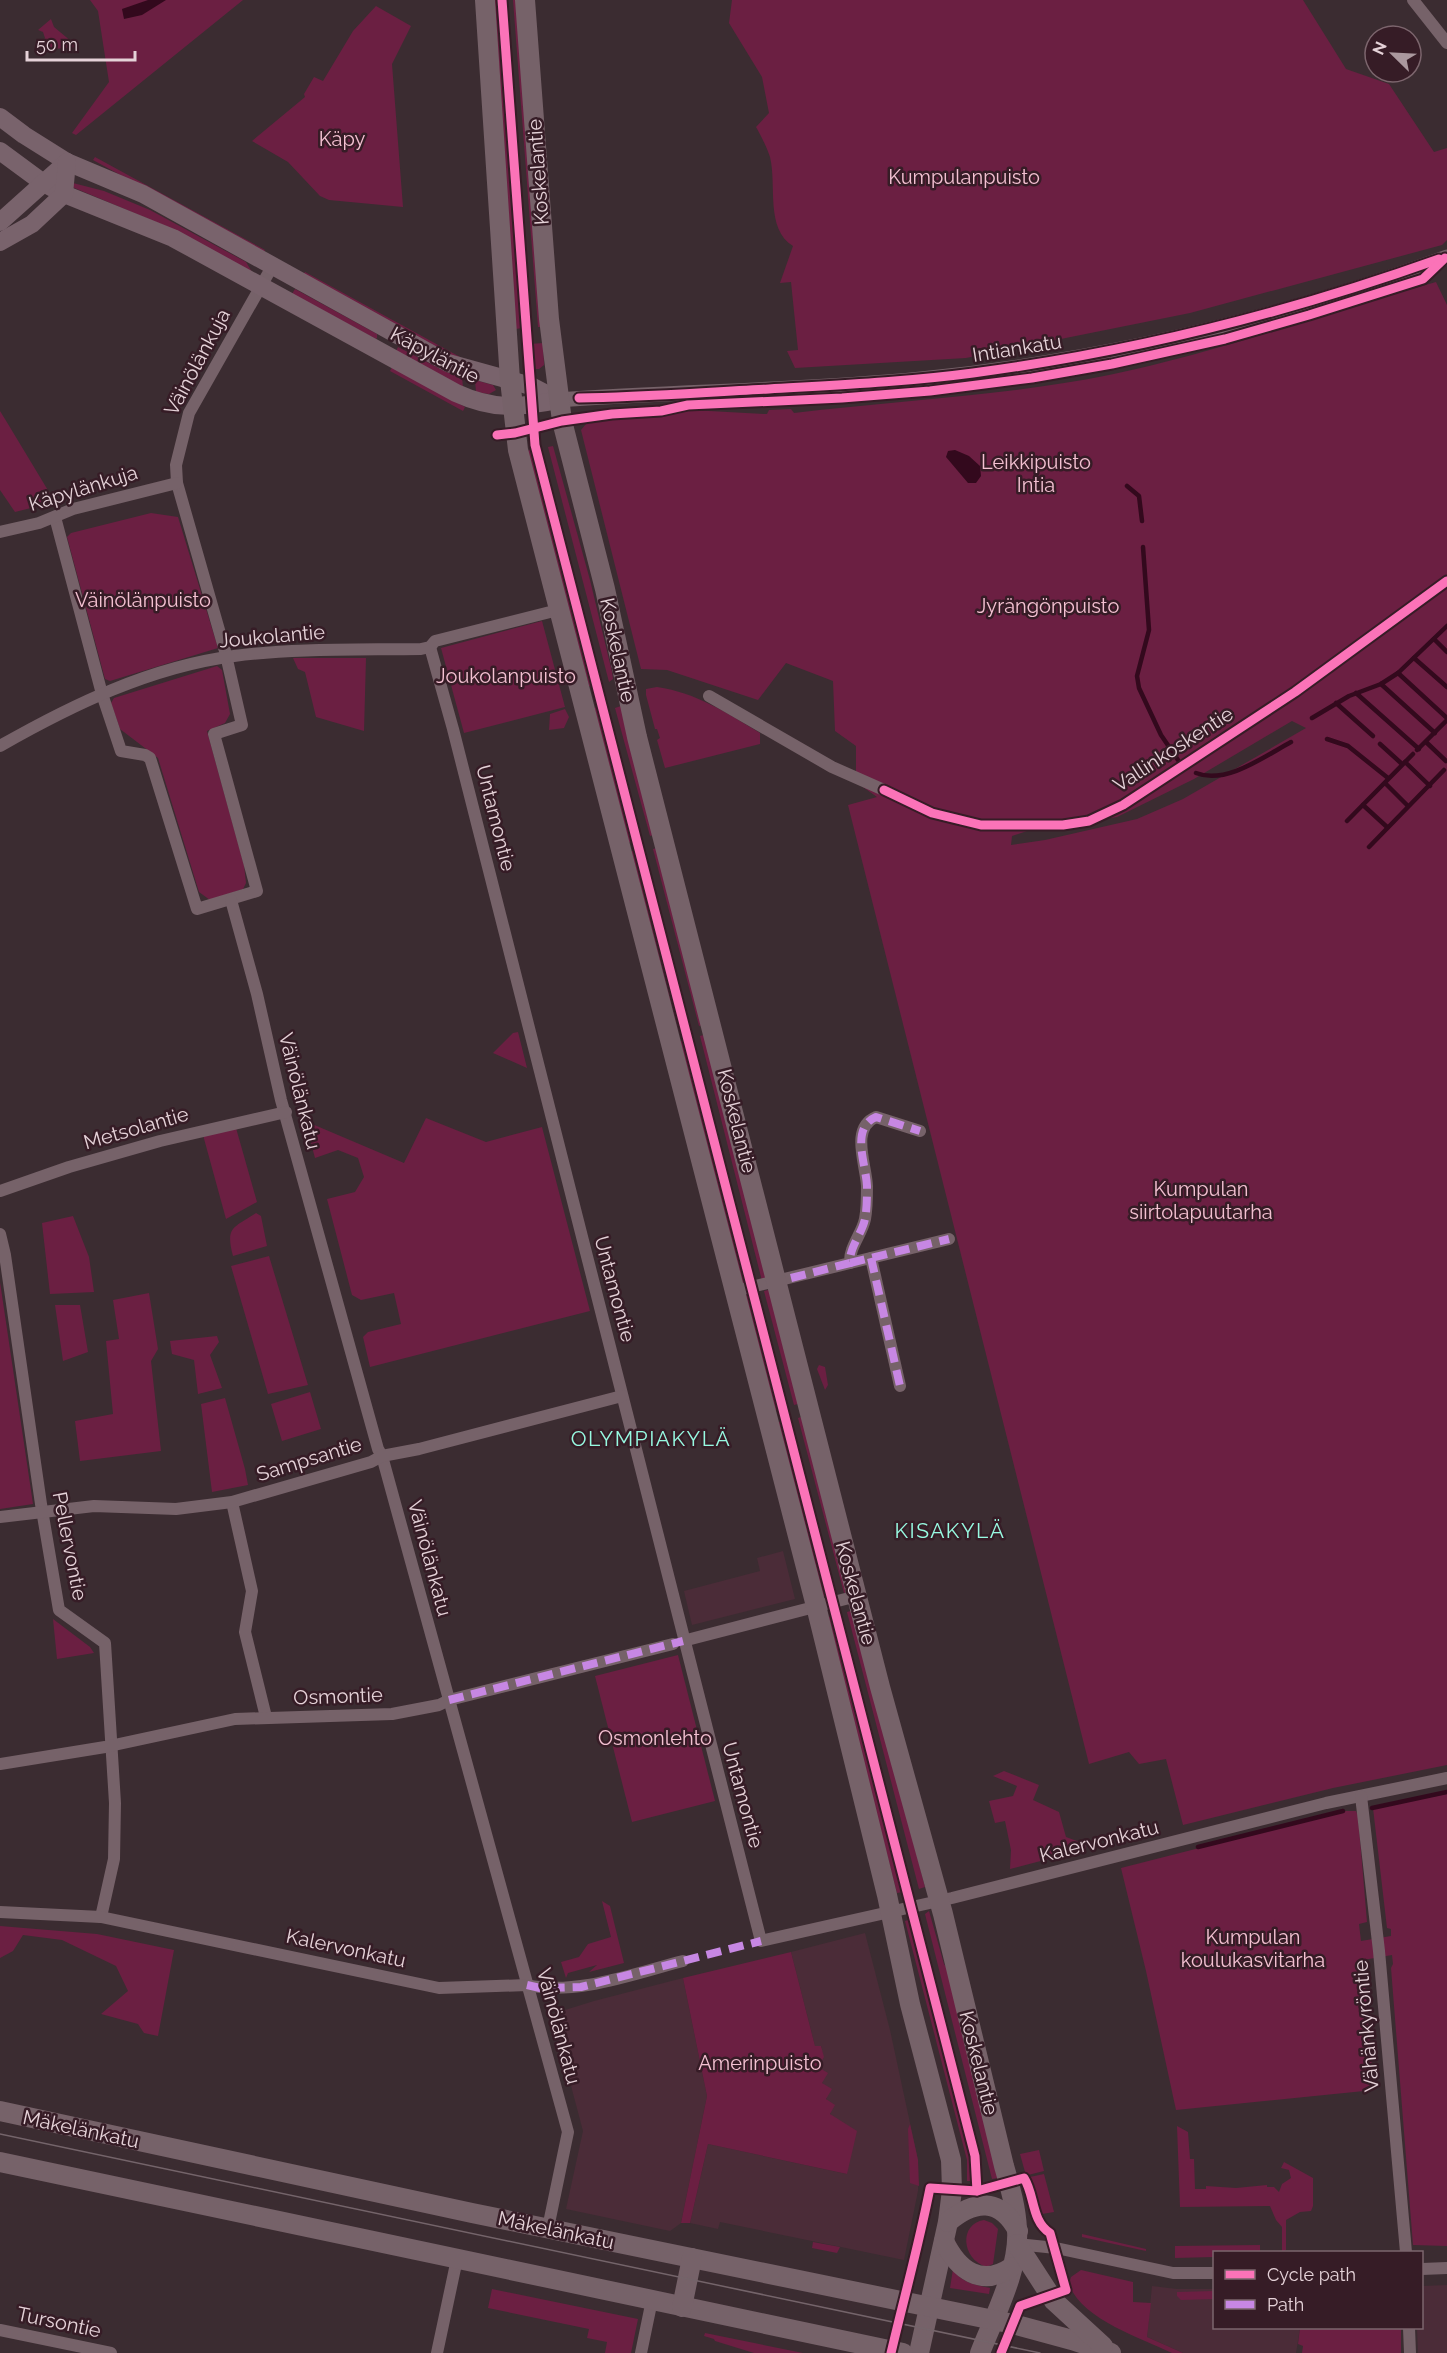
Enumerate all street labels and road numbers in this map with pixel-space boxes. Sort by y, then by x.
street label: Koskelantie [522,118,554,226]
street label: Väinölänkuja [159,305,235,419]
street label: Käpyläntie [386,322,484,389]
street label: Intiankatu [971,329,1063,367]
street label: Käpylänkuja [26,460,140,516]
street label: Koskelantie [595,596,641,705]
street label: Joukolantie [218,619,326,653]
street label: Vallinkoskentie [1109,701,1238,797]
street label: Untamontie [471,762,521,874]
street label: Väinölänkatu [274,1030,326,1152]
street label: Koskelantie [712,1067,762,1176]
street label: Metsolantie [81,1102,191,1154]
street label: Untamontie [589,1233,641,1345]
street label: Sampsantie [254,1432,365,1486]
street label: Pellervontie [48,1490,92,1603]
street label: Väinölänkatu [403,1497,457,1619]
street label: Koskelantie [831,1539,881,1648]
street label: Osmontie [293,1682,383,1710]
street label: Untamontie [717,1739,769,1851]
street label: Kalervonkatu [1037,1815,1161,1867]
street label: Kalervonkatu [284,1924,408,1972]
street label: Vähänkyröntie [1348,1959,1384,2093]
street label: Väinölänkatu [532,1965,586,2087]
street label: Koskelantie [954,2009,1004,2118]
street label: Mäkelänkatu [21,2105,141,2153]
street label: Mäkelänkatu [496,2206,616,2254]
street label: Tursontie [15,2301,103,2343]

